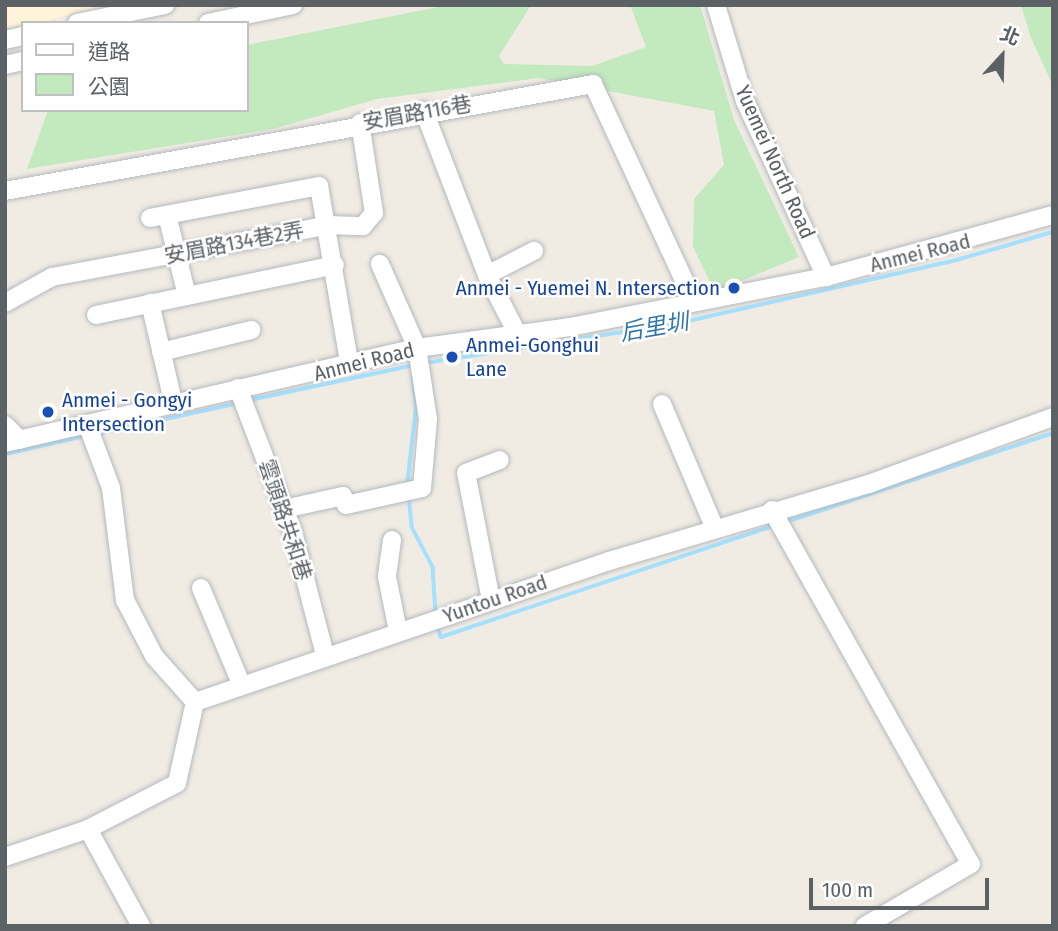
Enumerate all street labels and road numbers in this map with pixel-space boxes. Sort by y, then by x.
street label: Yuemei North Road [730,81,820,243]
street label: 安眉路116巷 [360,91,474,135]
street label: 安眉路134巷2弄 [162,217,306,269]
street label: Anmei Road [867,228,973,278]
street label: Anmei Road [311,337,417,387]
street label: 雲頭路共和巷 [254,456,316,584]
street label: Yuntou Road [440,569,550,629]

